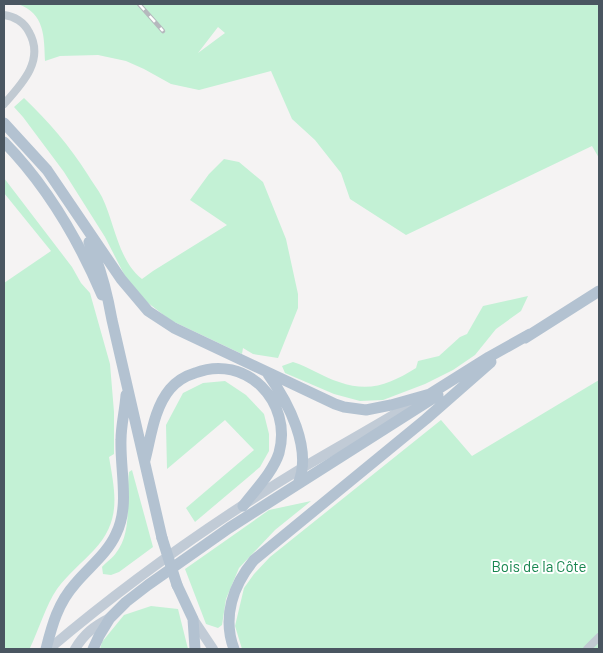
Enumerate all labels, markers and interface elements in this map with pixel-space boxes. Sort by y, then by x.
park label: Bois de la Côte [491,557,587,575]

